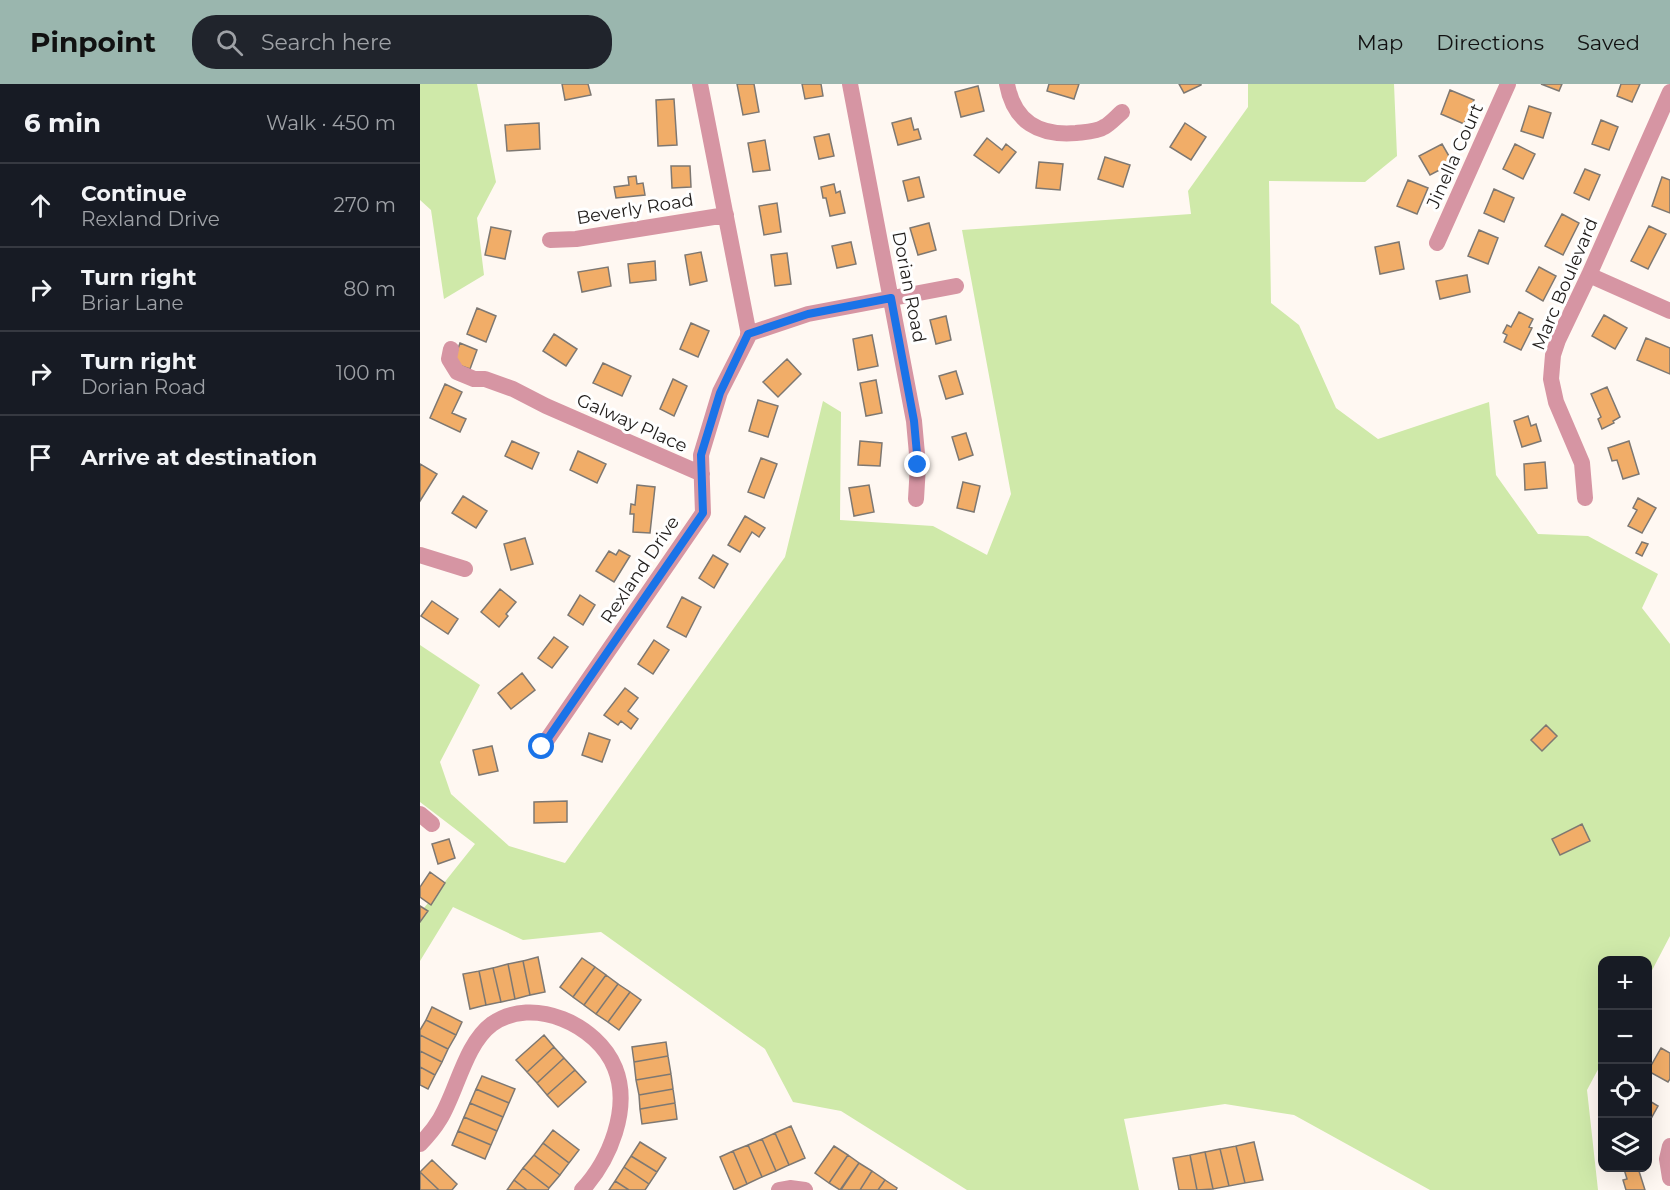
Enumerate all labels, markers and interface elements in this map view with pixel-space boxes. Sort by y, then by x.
search box [192,15,612,69]
text: Pinpoint [30,25,156,59]
icon: search [213,26,246,59]
text: Search here [261,29,392,56]
text: Map [1357,30,1403,55]
text: Directions [1436,30,1544,55]
text: Saved [1577,30,1640,55]
street label: Jinella Court [1422,100,1488,213]
text: 6 min [24,107,101,139]
text: Walk · 450 m [266,111,396,135]
text: Continue [81,180,187,207]
icon: ahead [24,189,57,222]
street label: Beverly Road [575,189,695,229]
text: 270 m [334,193,396,217]
text: Rexland Drive [81,207,220,231]
street label: Marc Boulevard [1527,215,1603,353]
street label: Dorian Road [887,230,931,344]
text: Turn right [81,264,196,291]
icon: right [24,273,57,306]
text: 80 m [344,277,396,301]
text: Briar Lane [81,291,184,315]
text: Turn right [81,348,196,375]
icon: right [24,357,57,390]
text: 100 m [336,361,396,385]
text: Dorian Road [81,375,206,399]
street label: Galway Place [573,389,691,457]
icon: arrive [24,441,57,474]
text: Arrive at destination [81,444,317,471]
route end [904,451,930,477]
street label: Rexland Drive [596,512,684,628]
route start [528,733,554,759]
map controls [1598,956,1652,1172]
button: + [1598,956,1652,1010]
button: − [1598,1010,1652,1064]
button: locate [1598,1064,1652,1118]
button: layers [1598,1118,1652,1172]

